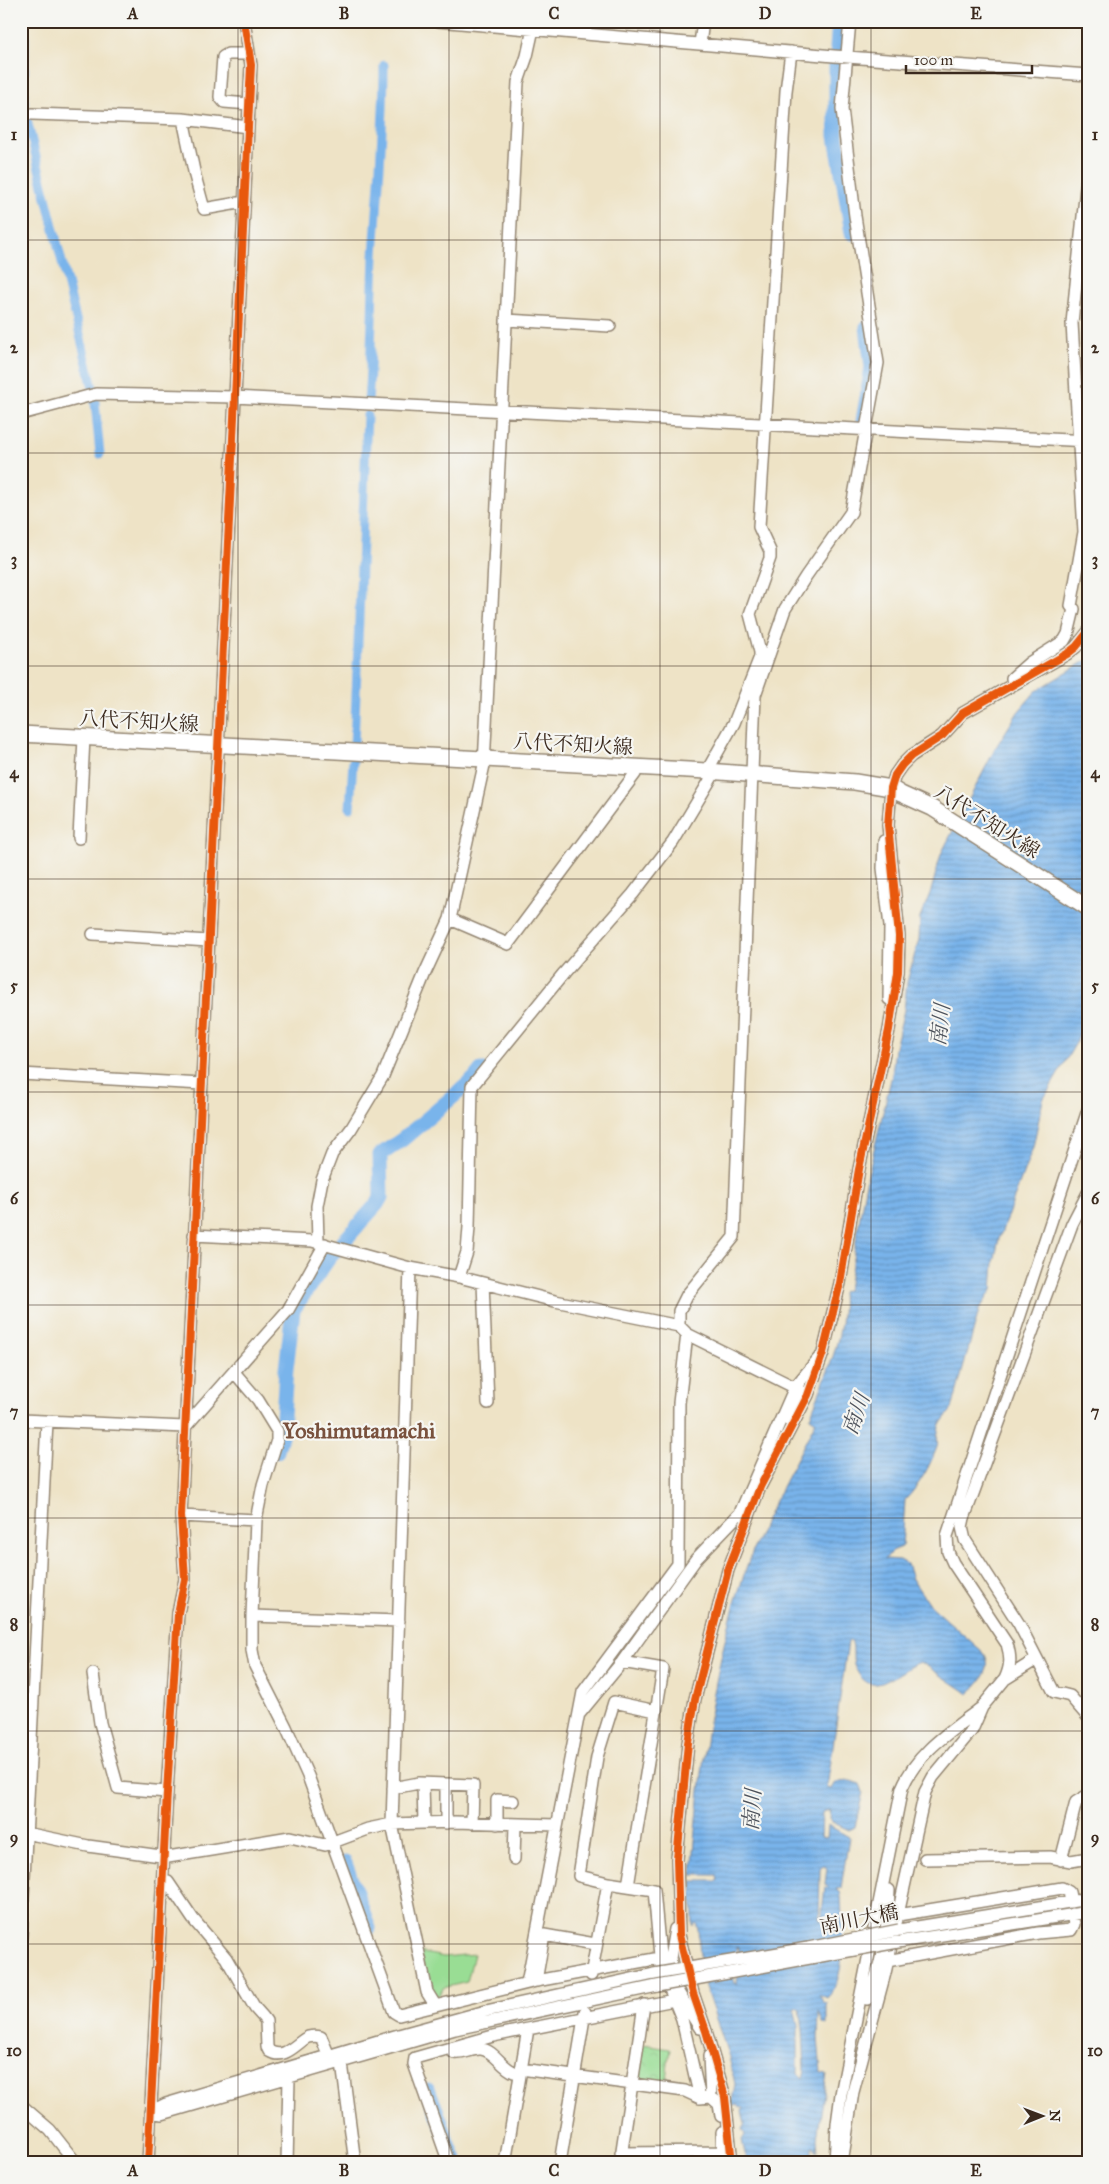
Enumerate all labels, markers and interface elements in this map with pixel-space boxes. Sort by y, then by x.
text: A [127,4,139,23]
text: B [339,4,349,23]
text: C [549,4,560,23]
text: D [759,4,772,23]
text: E [970,4,982,23]
scale bar [906,42,1033,74]
text: 100 m [914,51,954,69]
text: 1 [11,125,18,144]
text: 1 [1092,125,1099,144]
text: 2 [10,338,19,357]
text: 2 [1091,338,1100,357]
text: 3 [11,550,17,570]
text: 3 [1092,550,1098,570]
street label: 八代不知火線 [78,706,200,736]
street label: 八代不知火線 [512,729,634,759]
text: 4 [10,763,20,783]
text: 4 [1091,763,1101,783]
street label: 八代不知火線 [930,779,1044,863]
text: 5 [10,976,18,995]
text: 5 [1091,976,1099,995]
water label: 南川 [925,1001,956,1047]
text: 6 [10,1189,19,1208]
text: 6 [1091,1189,1100,1208]
water label: 南川 [837,1388,876,1438]
text: 7 [10,1402,19,1421]
text: 7 [1091,1402,1100,1421]
district label: Yoshimutamachi [282,1417,436,1444]
text: 8 [10,1615,18,1634]
text: 8 [1091,1615,1099,1634]
water label: 南川 [738,1786,767,1832]
text: 9 [10,1828,18,1848]
text: 9 [1091,1828,1099,1848]
street label: 南川大橋 [817,1900,901,1938]
text: 10 [6,2041,22,2060]
text: 10 [1087,2041,1103,2060]
north arrow [1016,2092,1066,2142]
text: N [1046,2110,1063,2122]
text: A [127,2161,139,2180]
text: B [339,2161,349,2180]
text: C [549,2161,560,2180]
text: D [759,2161,772,2180]
text: E [970,2161,982,2180]

